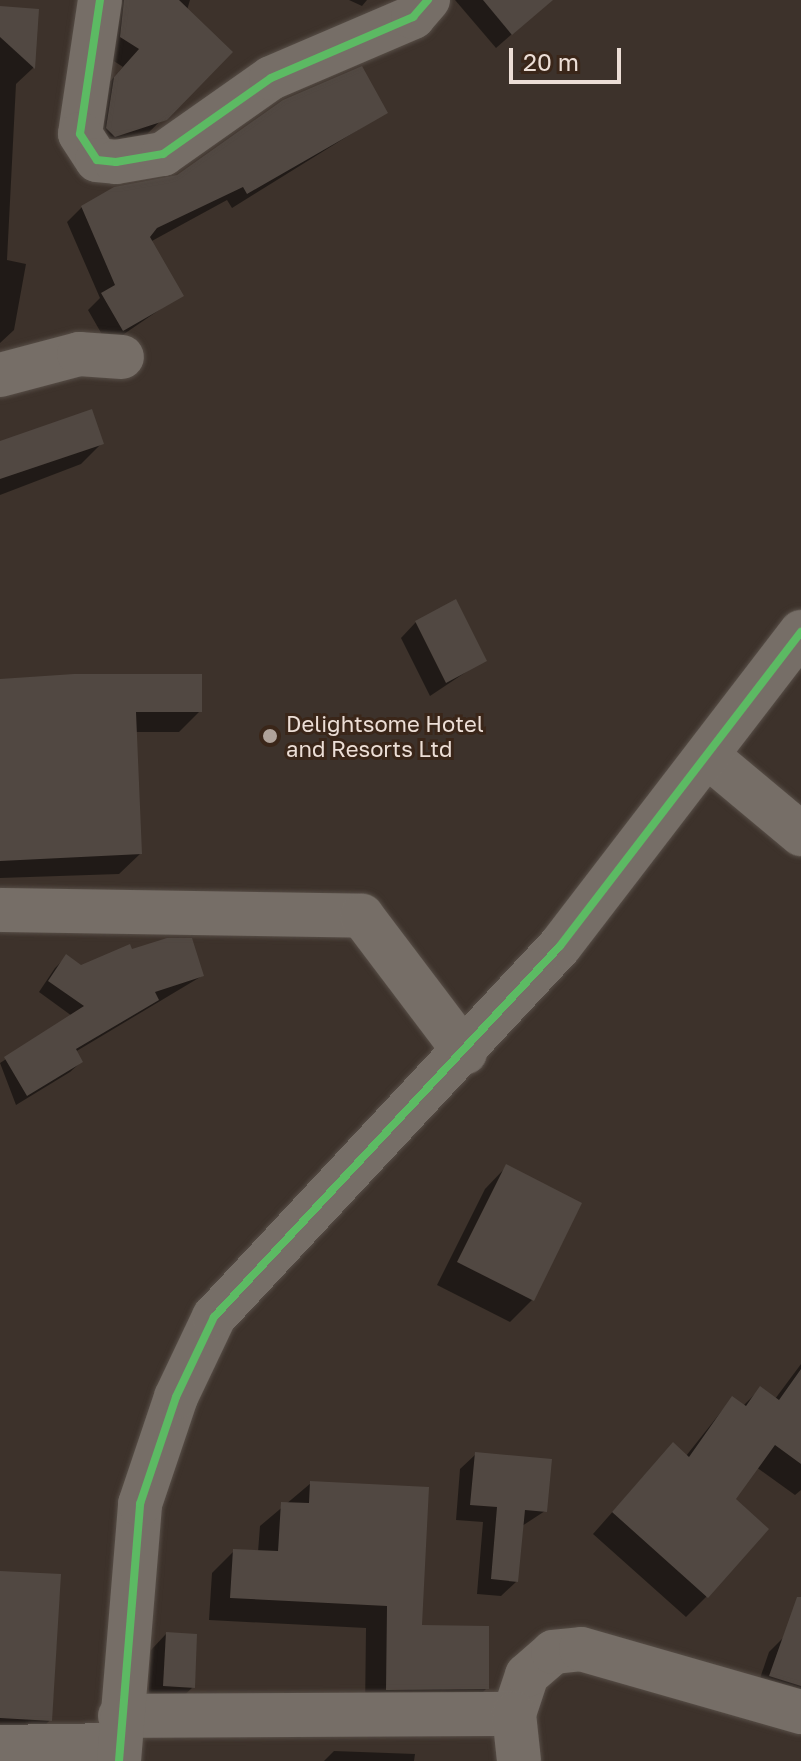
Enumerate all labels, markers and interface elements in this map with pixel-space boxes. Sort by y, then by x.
scale bar [513,32,625,82]
text: 20 m [523,47,579,76]
place label: Delightsome Hotel and Resorts Ltd [286,710,484,762]
marker: Delightsome Hotel and Resorts Ltd [261,727,279,745]

